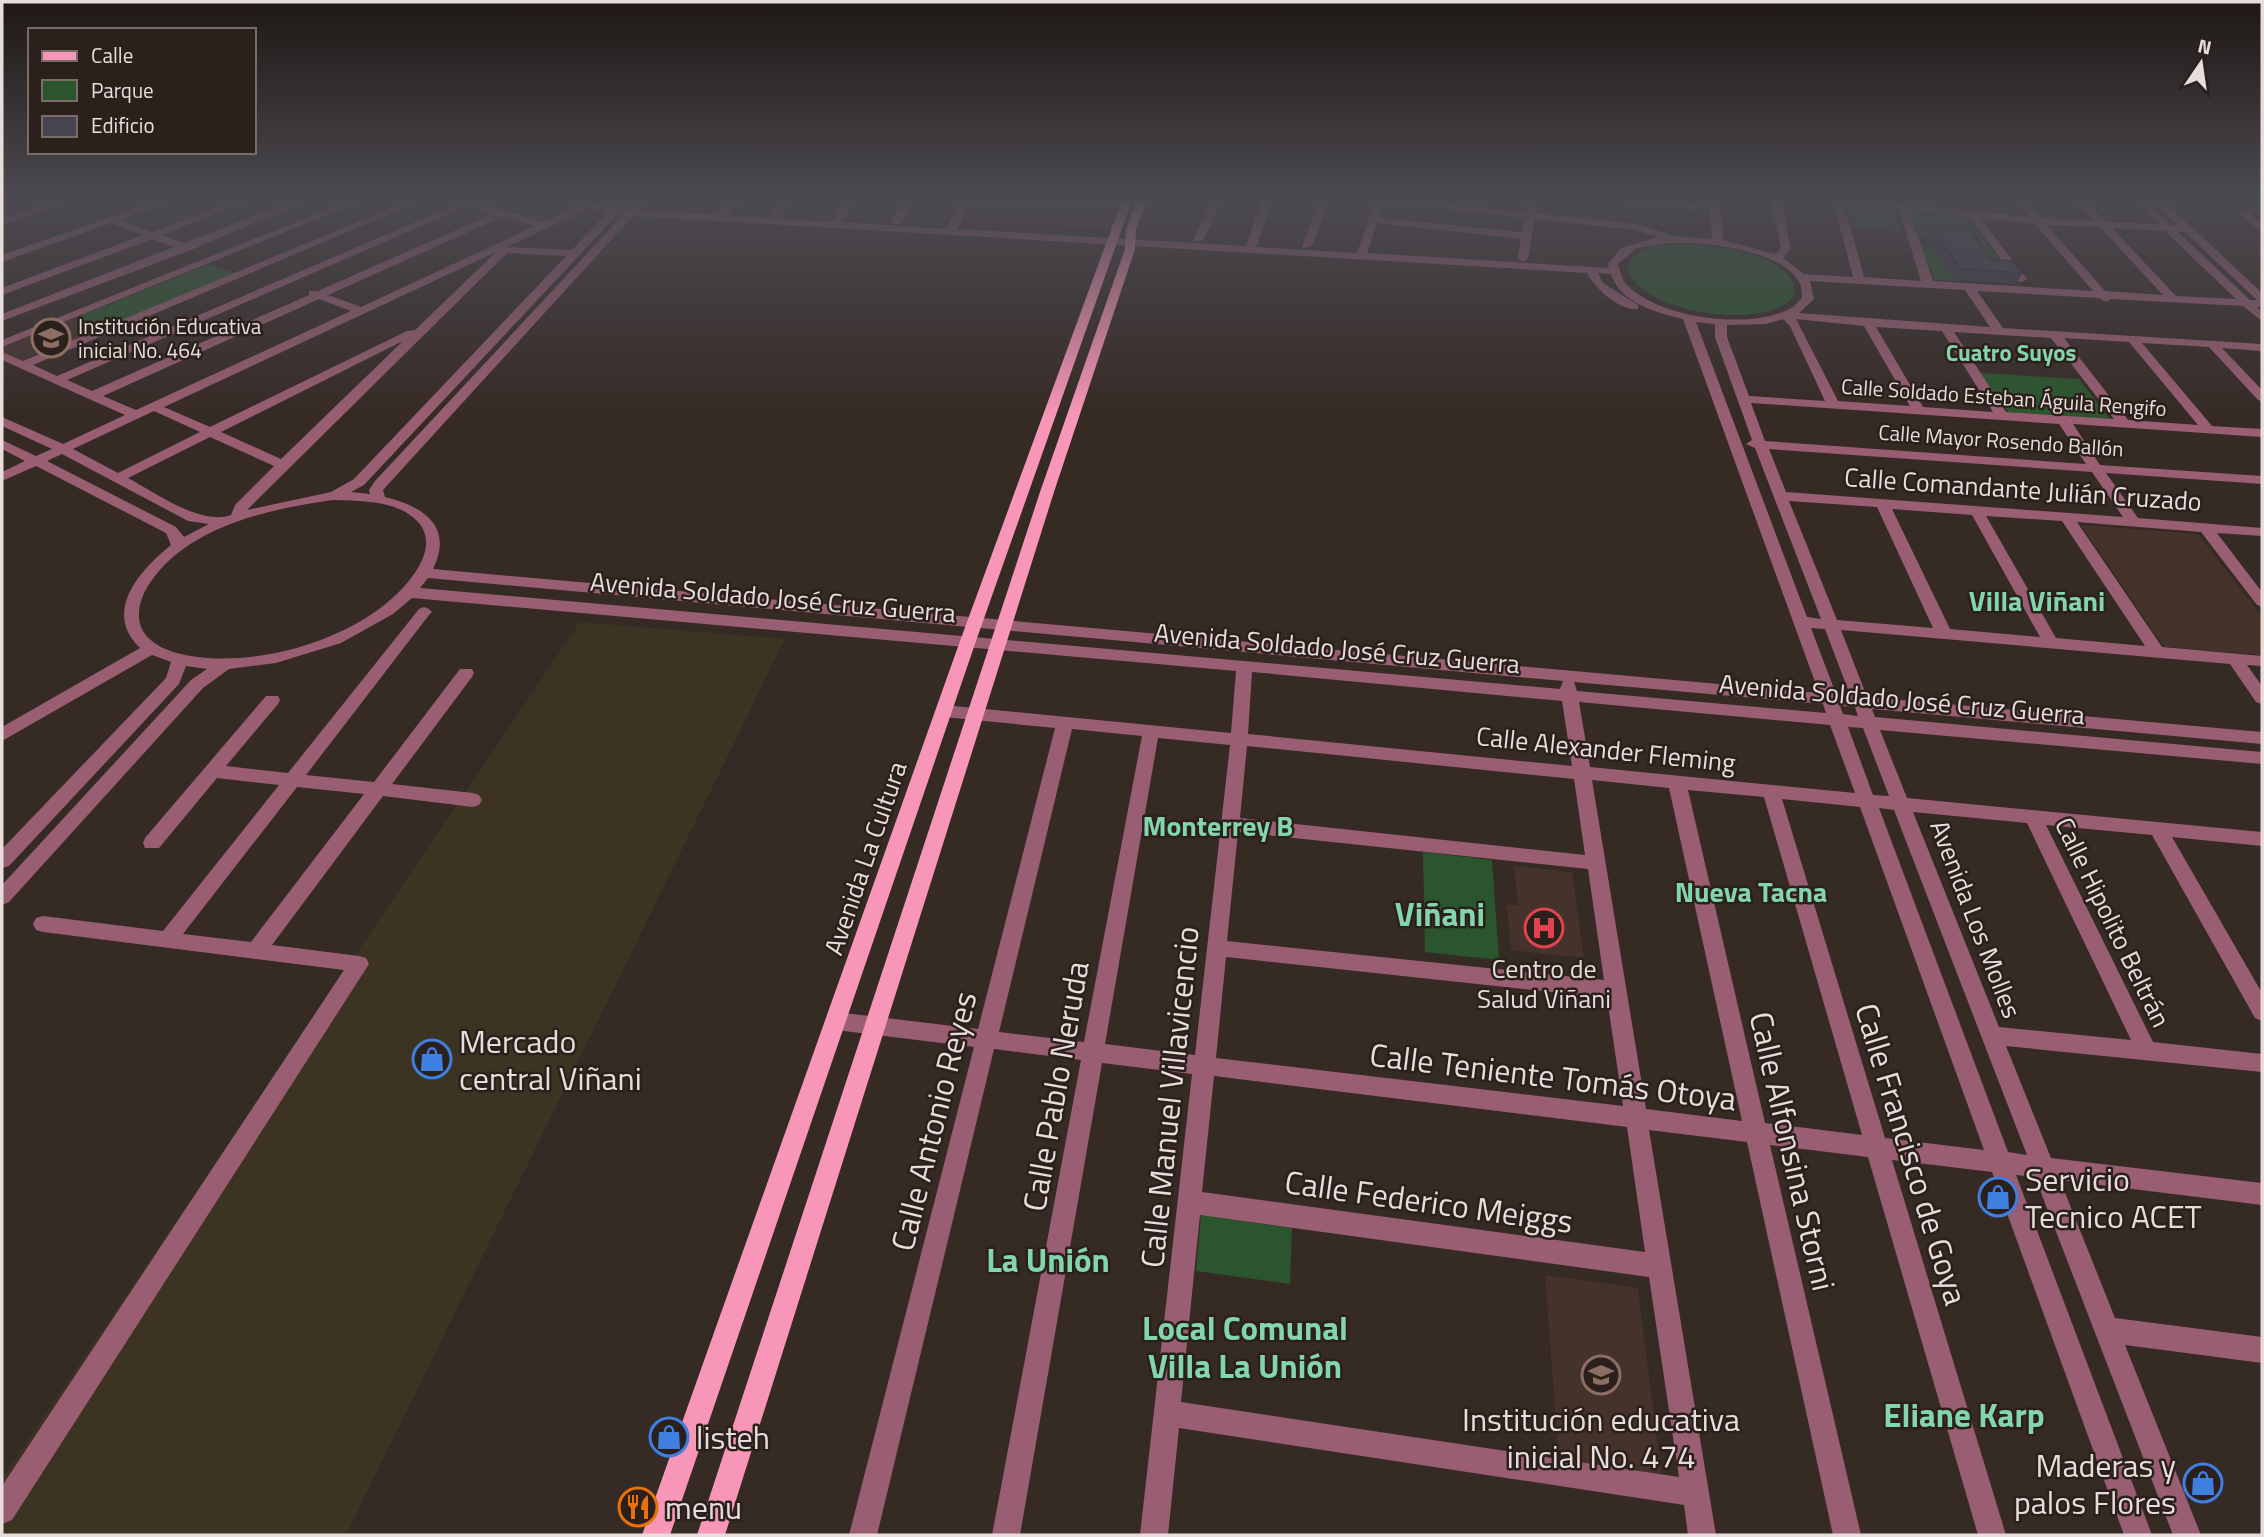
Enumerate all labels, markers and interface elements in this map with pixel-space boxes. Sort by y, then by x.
legend [28,28,256,154]
north arrow [2166,28,2236,98]
text: N [2195,30,2215,62]
text: Calle [91,39,133,71]
text: Parque [91,74,154,106]
text: Edificio [91,109,155,141]
place label: Institución Educativa inicial No. 464 [78,310,262,366]
school or university icon: Institución Educativa inicial No. 464 [30,317,72,359]
district label: Cuatro Suyos [1946,335,2076,370]
street label: Calle Soldado Esteban Águila Rengifo [1840,370,2168,424]
street label: Calle Mayor Rosendo Ballón [1877,415,2125,465]
street label: Calle Comandante Julián Cruzado [1843,457,2203,521]
street label: Avenida Soldado José Cruz Guerra [589,562,957,632]
district label: Villa Viñani [1969,579,2105,622]
street label: Avenida Soldado José Cruz Guerra [1153,613,1521,683]
street label: Avenida Soldado José Cruz Guerra [1718,664,2086,734]
street label: Calle Alexander Fleming [1474,716,1738,782]
street label: Avenida La Cultura [814,756,916,960]
district label: Monterrey B [1143,804,1293,847]
street label: Calle Hipolito Beltrán [2045,810,2181,1034]
street label: Avenida Los Molles [1920,814,2032,1024]
district label: Nueva Tacna [1675,870,1827,913]
district label: Viñani [1395,889,1485,939]
hospital icon: Centro de Salud Viñani [1523,907,1565,949]
street label: Calle Manuel Villavicencio [1127,924,1211,1270]
place label: Centro de Salud Viñani [1477,949,1611,1018]
street label: Calle Pablo Neruda [1009,957,1101,1215]
street label: Calle Antonio Reyes [878,986,988,1256]
street label: Calle Francisco de Goya [1843,997,1981,1311]
street label: Calle Alfonsina Storni [1738,1007,1848,1295]
place label: Mercado central Viñani [459,1017,642,1102]
street label: Calle Teniente Tomás Otoya [1367,1030,1739,1122]
shop icon: Mercado central Viñani [411,1038,453,1080]
place label: Servicio Tecnico ACET [2025,1155,2202,1240]
street label: Calle Federico Meiggs [1282,1157,1576,1245]
shop icon: Servicio Tecnico ACET [1977,1176,2019,1218]
district label: La Unión [986,1235,1110,1285]
district label: Local Comunal Villa La Unión [1142,1303,1348,1391]
school or university icon: Institución educativa inicial No. 474 [1580,1354,1622,1396]
district label: Eliane Karp [1883,1390,2045,1440]
place label: Institución educativa inicial No. 474 [1462,1395,1740,1480]
place label: listeh [696,1413,770,1461]
shop icon: listeh [648,1416,690,1458]
place label: Maderas y palos Flores [2014,1441,2176,1526]
shop icon: Maderas y palos Flores [2182,1462,2224,1504]
place label: menu [665,1483,742,1531]
restaurant icon: menu [617,1486,659,1528]

